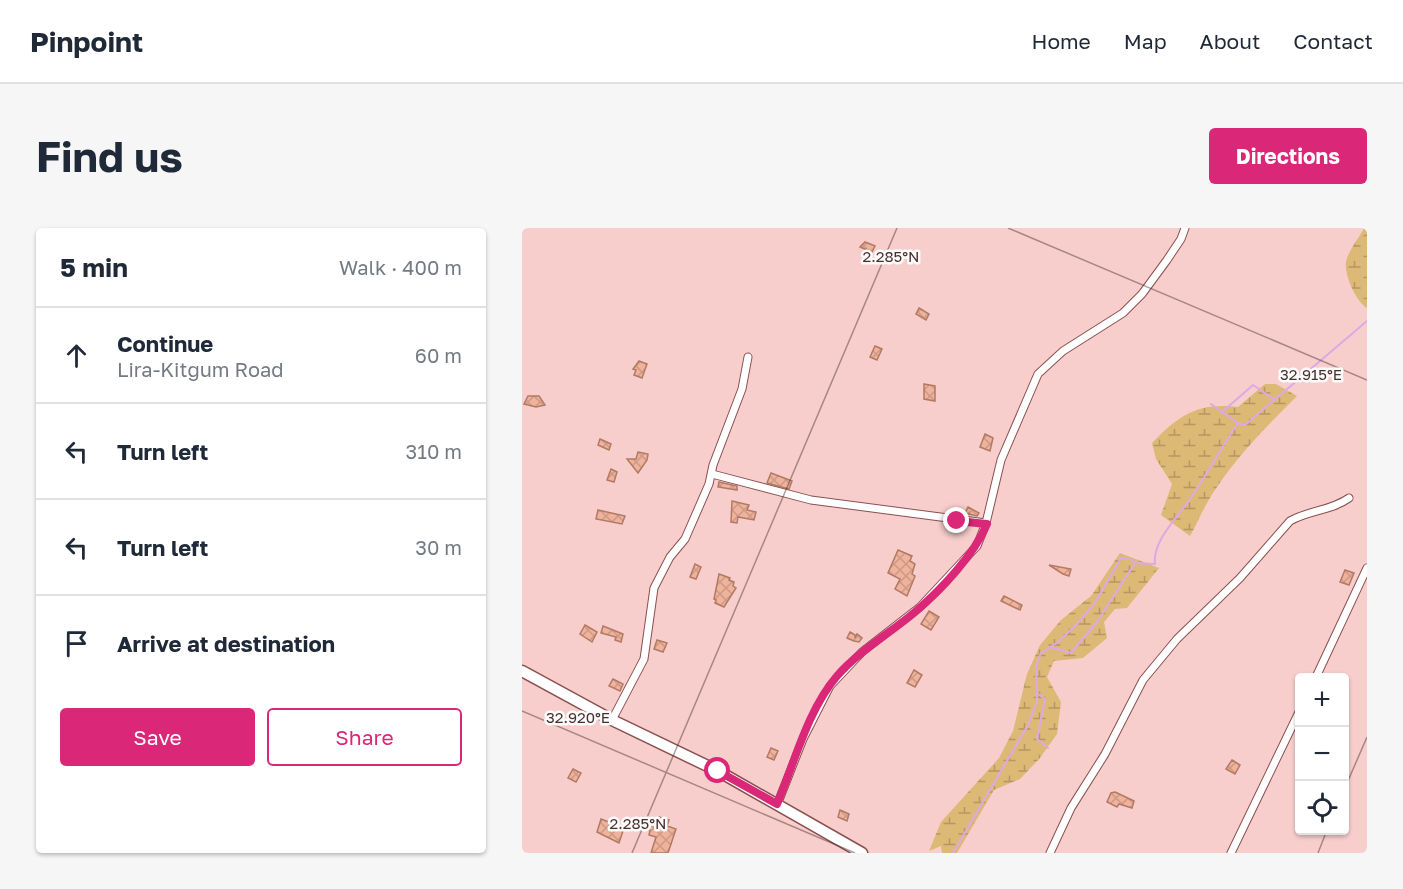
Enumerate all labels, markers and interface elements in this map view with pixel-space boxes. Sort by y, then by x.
text: Pinpoint [30,25,143,58]
text: Home [1031,28,1091,54]
text: Map [1124,28,1167,54]
text: About [1200,28,1260,54]
text: Contact [1293,28,1373,54]
button: Directions [1209,128,1367,184]
text: Find us [36,131,183,181]
text: 2.285°N [862,247,920,265]
text: 5 min [60,252,128,283]
text: Walk · 400 m [339,255,462,279]
text: Continue [117,330,213,357]
icon: ahead [60,339,93,372]
text: 60 m [415,343,462,367]
text: Lira-Kitgum Road [117,357,284,381]
text: 32.915°E [1280,365,1342,383]
icon: left [60,435,93,468]
text: Turn left [117,438,208,465]
text: 310 m [406,439,462,463]
route end [943,507,969,533]
icon: left [60,531,93,564]
text: Turn left [117,534,208,561]
text: 30 m [415,535,462,559]
icon: arrive [60,627,93,660]
text: Arrive at destination [117,630,335,657]
map controls [1295,673,1349,835]
button: + [1295,673,1349,727]
button: Save [60,708,255,766]
button: Share [267,708,462,766]
text: 32.920°E [546,708,610,726]
button: − [1295,727,1349,781]
route start [704,757,730,783]
button: locate [1295,781,1349,835]
text: 2.285°N [609,814,667,832]

